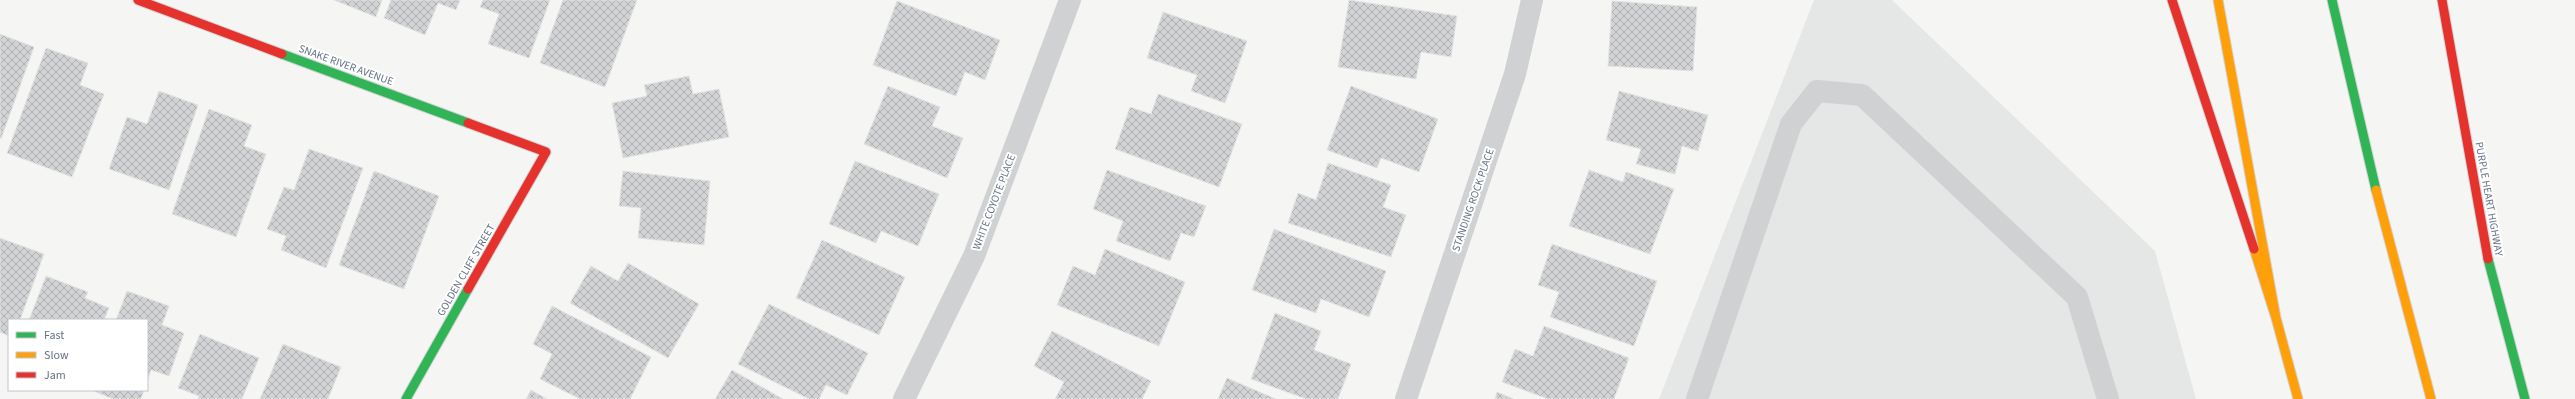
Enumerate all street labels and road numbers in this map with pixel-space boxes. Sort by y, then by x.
street label: SNAKE RIVER AVENUE [297,41,396,89]
street label: PURPLE HEART HIGHWAY [2472,141,2507,258]
street label: STANDING ROCK PLACE [1448,146,1498,253]
street label: WHITE COYOTE PLACE [969,152,1019,252]
street label: GOLDEN CLIFF STREET [433,221,499,319]

